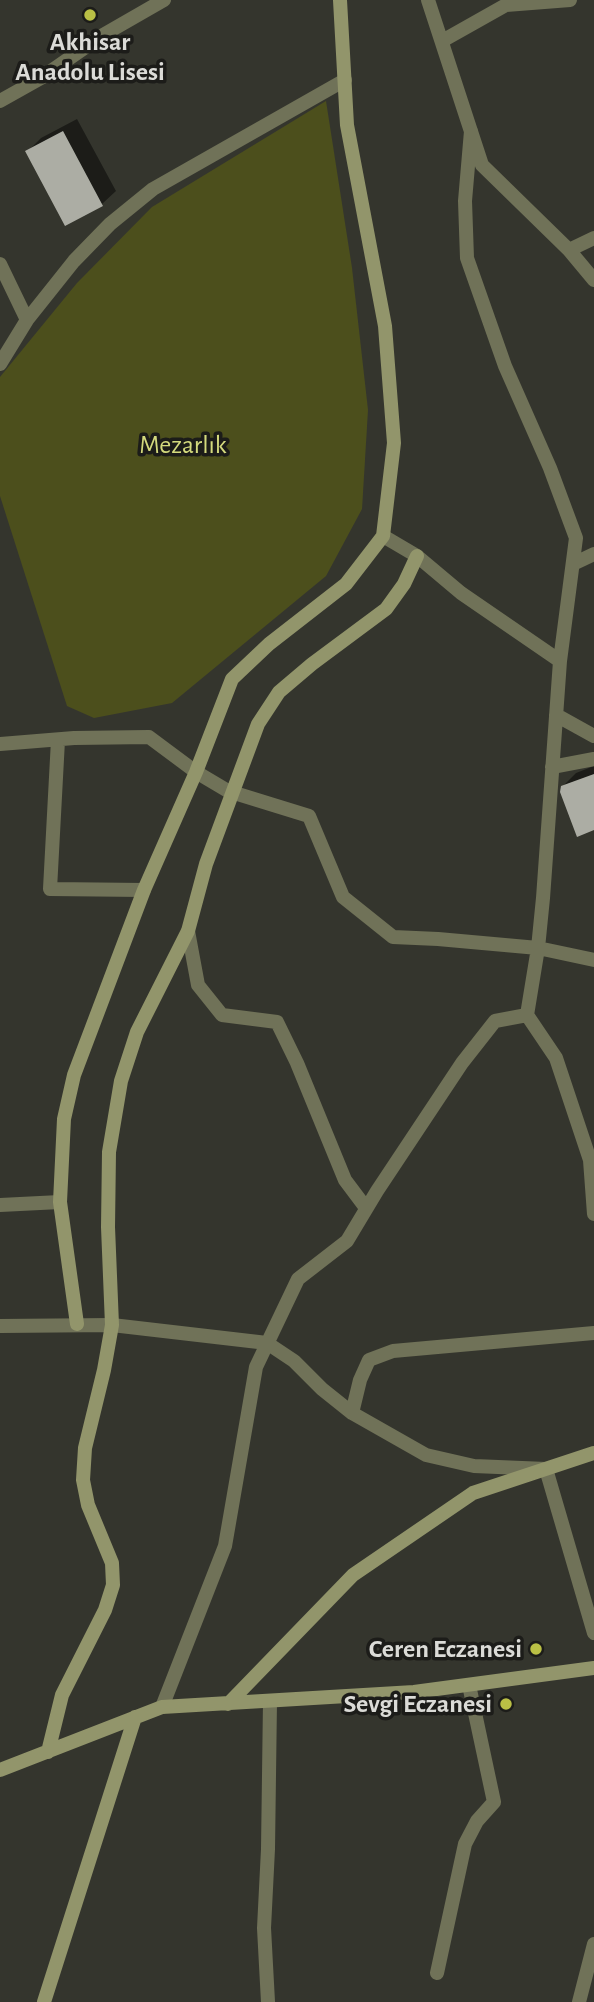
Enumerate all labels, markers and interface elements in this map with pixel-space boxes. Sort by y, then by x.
marker: Akhisar Anadolu Lisesi [82,7,98,23]
place label: Akhisar Anadolu Lisesi [15,26,165,88]
park label: Mezarlık [139,429,227,461]
place label: Ceren Eczanesi [369,1633,522,1665]
marker: Ceren Eczanesi [528,1641,544,1657]
place label: Sevgi Eczanesi [343,1688,492,1720]
marker: Sevgi Eczanesi [498,1696,514,1712]

